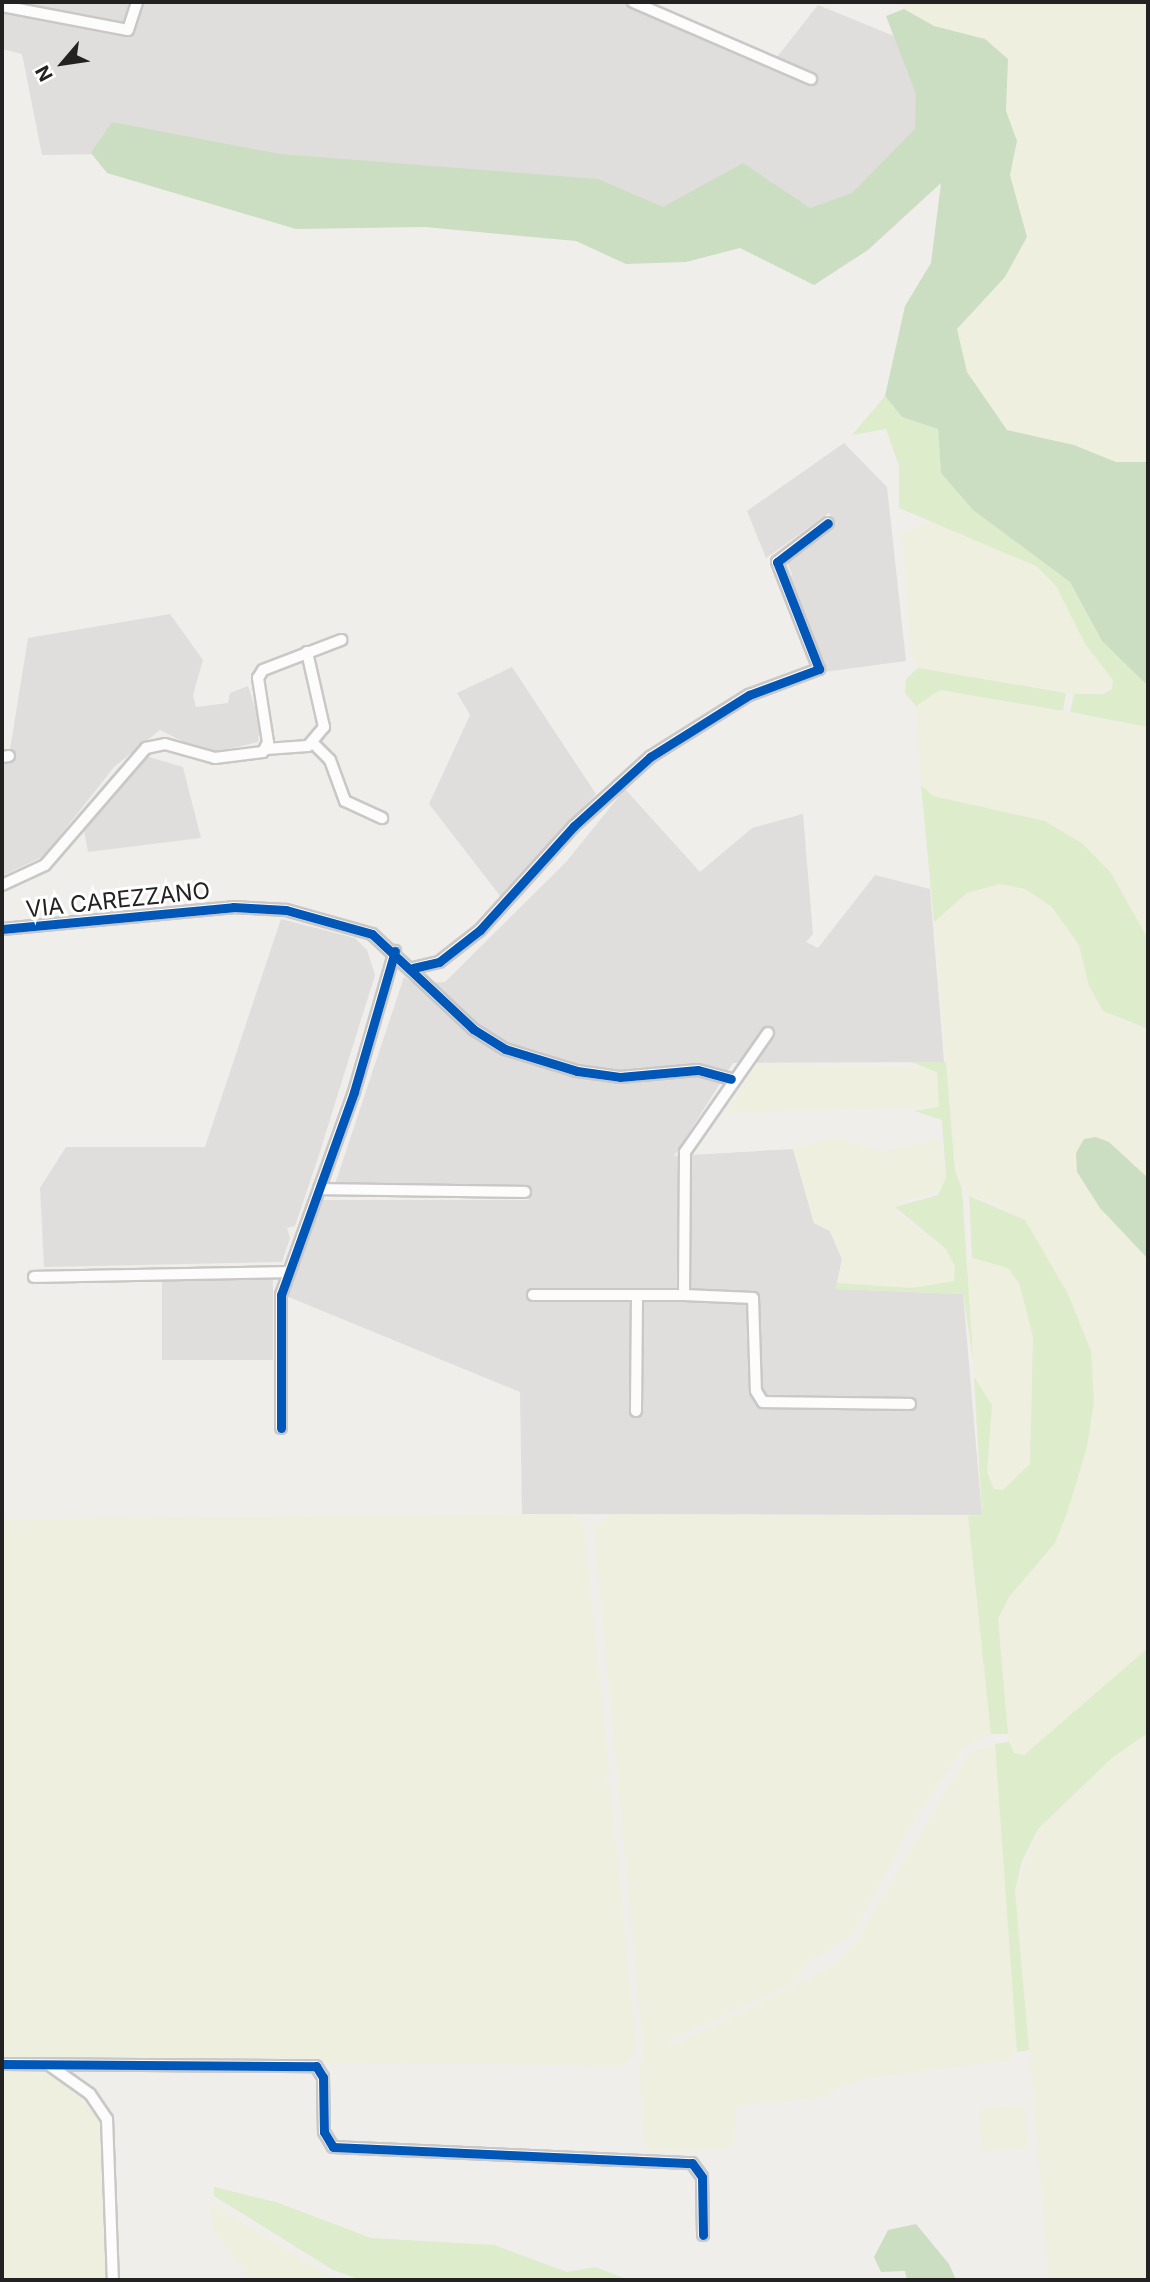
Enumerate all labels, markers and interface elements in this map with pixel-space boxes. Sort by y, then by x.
north arrow [28,28,98,98]
text: N [31,62,58,85]
street label: VIA CAREZZANO [25,877,211,923]

